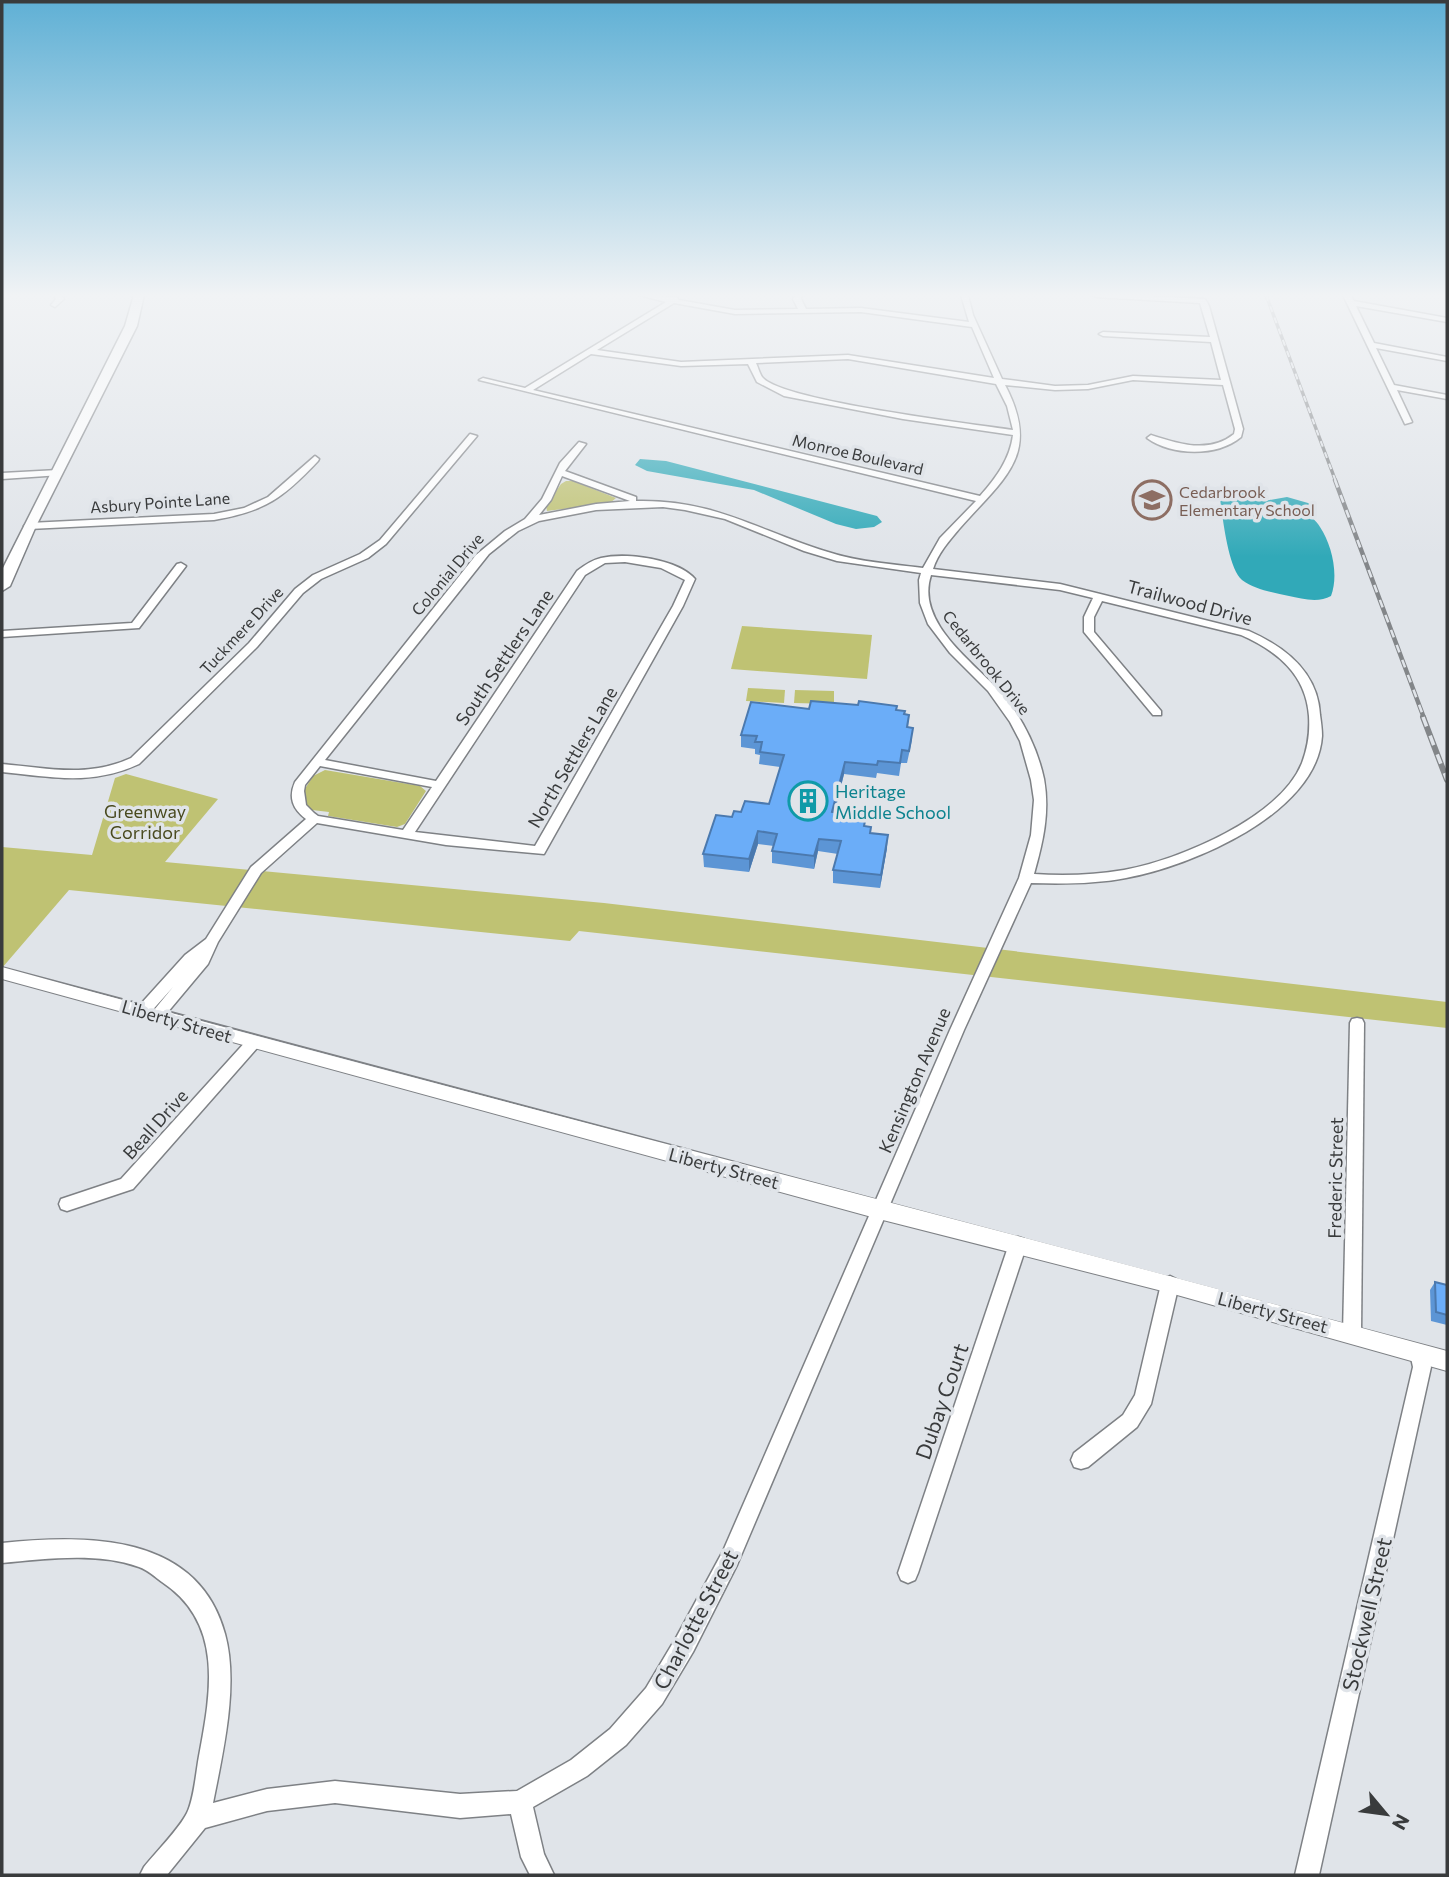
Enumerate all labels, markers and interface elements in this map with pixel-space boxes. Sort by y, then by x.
street label: Monroe Boulevard [791,430,925,478]
school or university icon: Cedarbrook Elementary School [1131,479,1173,521]
place label: Cedarbrook Elementary School [1179,482,1315,519]
street label: Asbury Pointe Lane [89,488,231,516]
street label: Colonial Drive [407,529,487,619]
street label: Trailwood Drive [1125,575,1255,629]
street label: Tuckmere Drive [195,582,287,678]
street label: South Settlers Lane [450,585,558,729]
street label: Cedarbrook Drive [939,606,1035,718]
street label: North Settlers Lane [523,682,621,832]
building icon: Heritage Middle School [787,780,829,822]
place label: Heritage Middle School [835,780,951,823]
park label: Greenway Corridor [104,800,186,843]
street label: Liberty Street [120,995,234,1047]
street label: Kensington Avenue [873,1004,955,1156]
street label: Beall Drive [118,1084,192,1164]
street label: Frederic Street [1323,1117,1347,1239]
street label: Liberty Street [666,1143,782,1193]
street label: Liberty Street [1215,1287,1331,1337]
street label: Dubay Court [909,1340,973,1462]
street label: Stockwell Street [1336,1535,1396,1693]
street label: Charlotte Street [648,1545,742,1693]
north arrow [1351,1779,1421,1849]
text: N [1388,1811,1415,1834]

